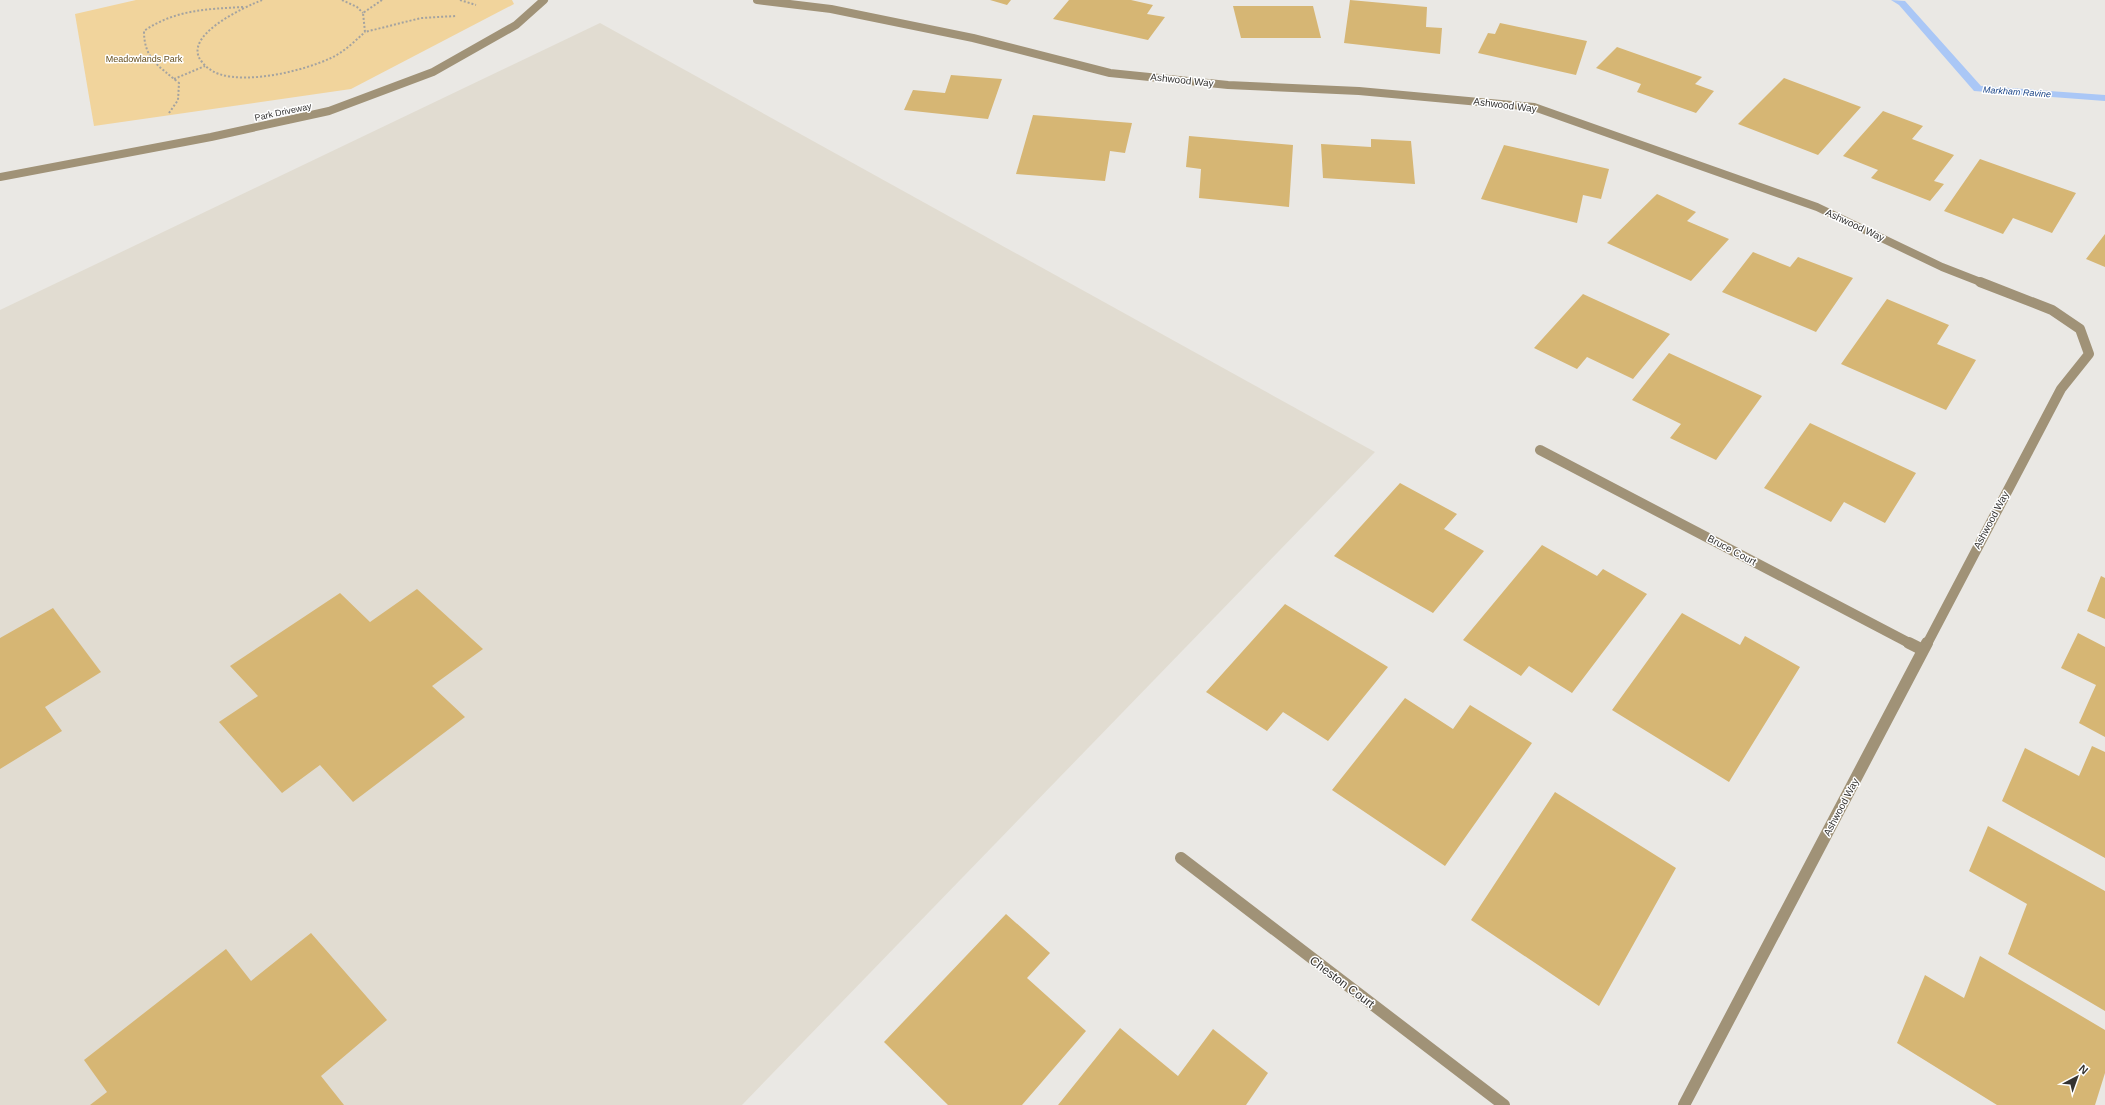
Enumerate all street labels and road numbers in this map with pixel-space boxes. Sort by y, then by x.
street label: Ashwood Way [1150,71,1214,89]
street label: Ashwood Way [1473,96,1537,114]
street label: Park Driveway [254,101,313,123]
street label: Ashwood Way [1824,207,1886,243]
street label: Ashwood Way [1971,489,2011,551]
street label: Bruce Court [1706,533,1758,567]
street label: Ashwood Way [1821,776,1861,838]
street label: Cheston Court [1307,953,1378,1011]

